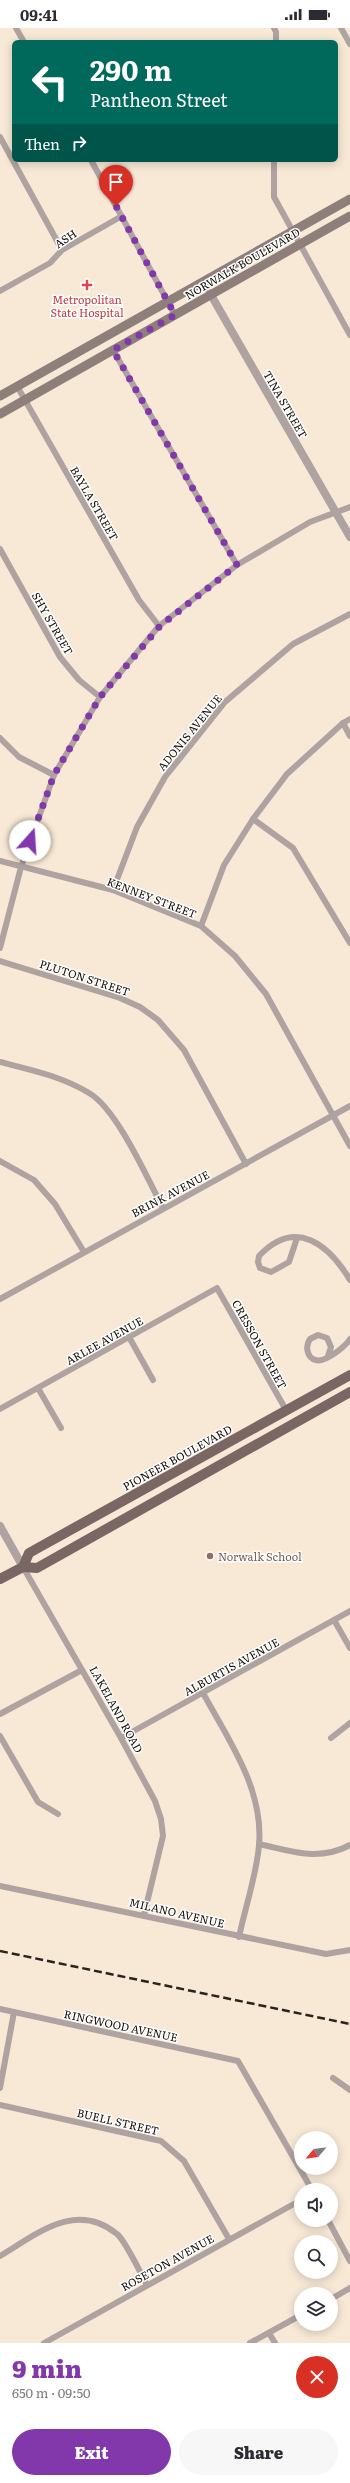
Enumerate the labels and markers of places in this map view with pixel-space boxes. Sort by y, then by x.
pin [99,165,133,206]
marker: Metropolitan State Hospital [81,279,93,291]
place label: Metropolitan State Hospital [50,291,124,320]
place label: Norwalk School [218,1548,302,1564]
marker: Norwalk School [205,1551,215,1561]

